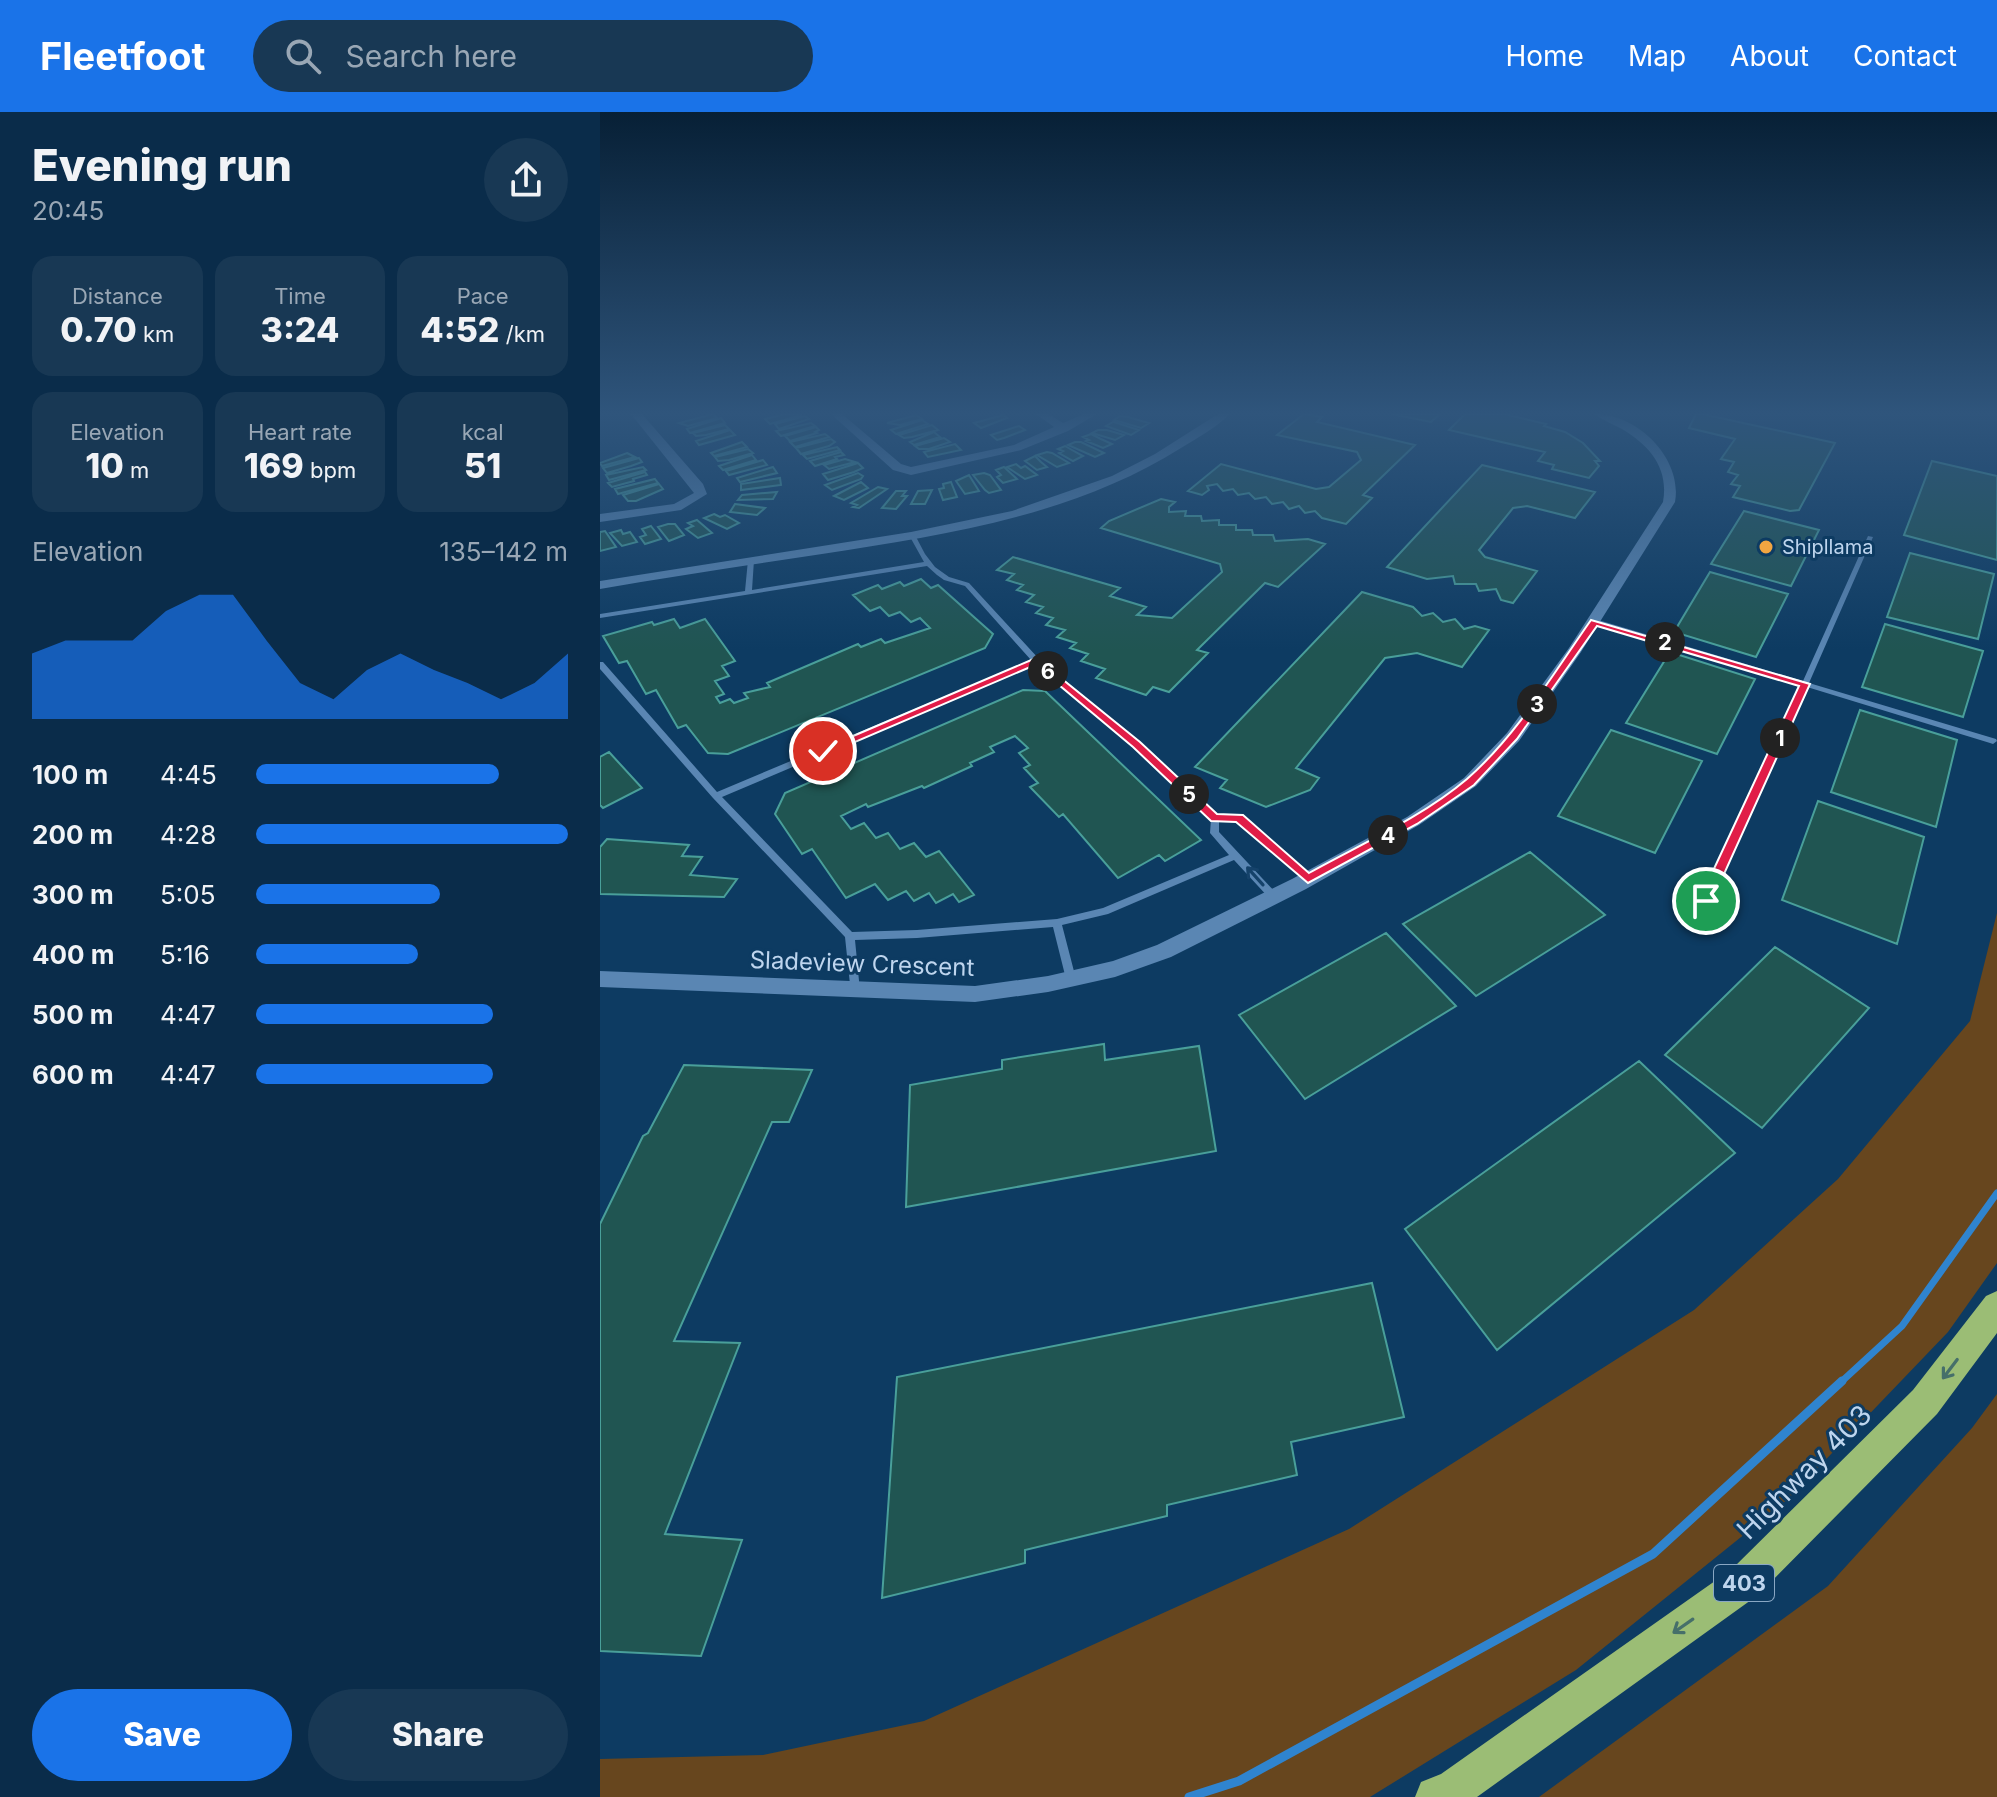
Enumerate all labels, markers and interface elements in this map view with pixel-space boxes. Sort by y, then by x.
search box [253,20,813,92]
text: Fleetfoot [40,33,205,79]
icon: search [281,34,325,78]
text: Search here [345,38,517,74]
text: Home [1505,39,1584,73]
text: Map [1628,39,1686,73]
text: About [1730,39,1809,73]
text: Contact [1853,39,1957,73]
text: Evening run [32,138,292,192]
button: share [484,138,568,222]
text: 20:45 [32,195,104,226]
text: Distance [72,283,163,309]
text: Time [274,283,326,309]
text: Pace [457,283,509,309]
text: 0.70 [60,309,137,350]
text: 3:24 [261,309,339,350]
text: 4:52 [420,309,500,350]
text: km [137,321,174,347]
text: /km [500,321,545,347]
text: Elevation [70,419,164,445]
text: Heart rate [248,419,352,445]
text: kcal [462,419,504,445]
text: 10 [85,445,124,486]
text: 169 [244,445,304,486]
text: 51 [464,445,501,486]
text: m [124,457,149,483]
text: bpm [304,457,356,483]
place label: Shipllama [1782,535,1873,559]
text: Elevation [32,536,143,567]
text: 135–142 m [439,536,568,567]
marker: Shipllama [1757,538,1775,556]
pin: 2 [1645,622,1685,662]
text: 2 [1658,629,1672,655]
pin: 6 [1028,651,1068,691]
text: 6 [1041,658,1055,684]
pin: 3 [1517,684,1557,724]
text: 3 [1530,691,1544,717]
pin [789,717,857,785]
pin: 1 [1760,718,1800,758]
text: 1 [1775,725,1785,751]
icon: check [801,729,845,773]
text: 100 m [32,759,108,790]
text: 4:45 [160,759,217,790]
pin: 5 [1169,774,1209,814]
text: 5 [1182,781,1196,807]
pin: 4 [1368,815,1408,855]
text: 200 m [32,819,113,850]
text: 4:28 [160,819,216,850]
text: 4 [1381,822,1395,848]
one-way arrow [1246,866,1264,886]
pin [1672,867,1740,935]
text: 300 m [32,879,114,910]
text: 5:05 [160,879,216,910]
icon: arrive [1684,879,1728,923]
text: 400 m [32,939,115,970]
text: 5:16 [160,939,210,970]
street label: Sladeview Crescent [749,945,975,982]
text: 500 m [32,999,114,1030]
text: 4:47 [160,999,216,1030]
text: 600 m [32,1059,114,1090]
text: 4:47 [160,1059,216,1090]
one-way arrow [1942,1358,1959,1379]
street label: Highway 403 [1730,1398,1878,1546]
road number: 403 [1714,1565,1774,1601]
one-way arrow [1673,1617,1694,1634]
button: Save [32,1689,292,1781]
button: Share [308,1689,568,1781]

